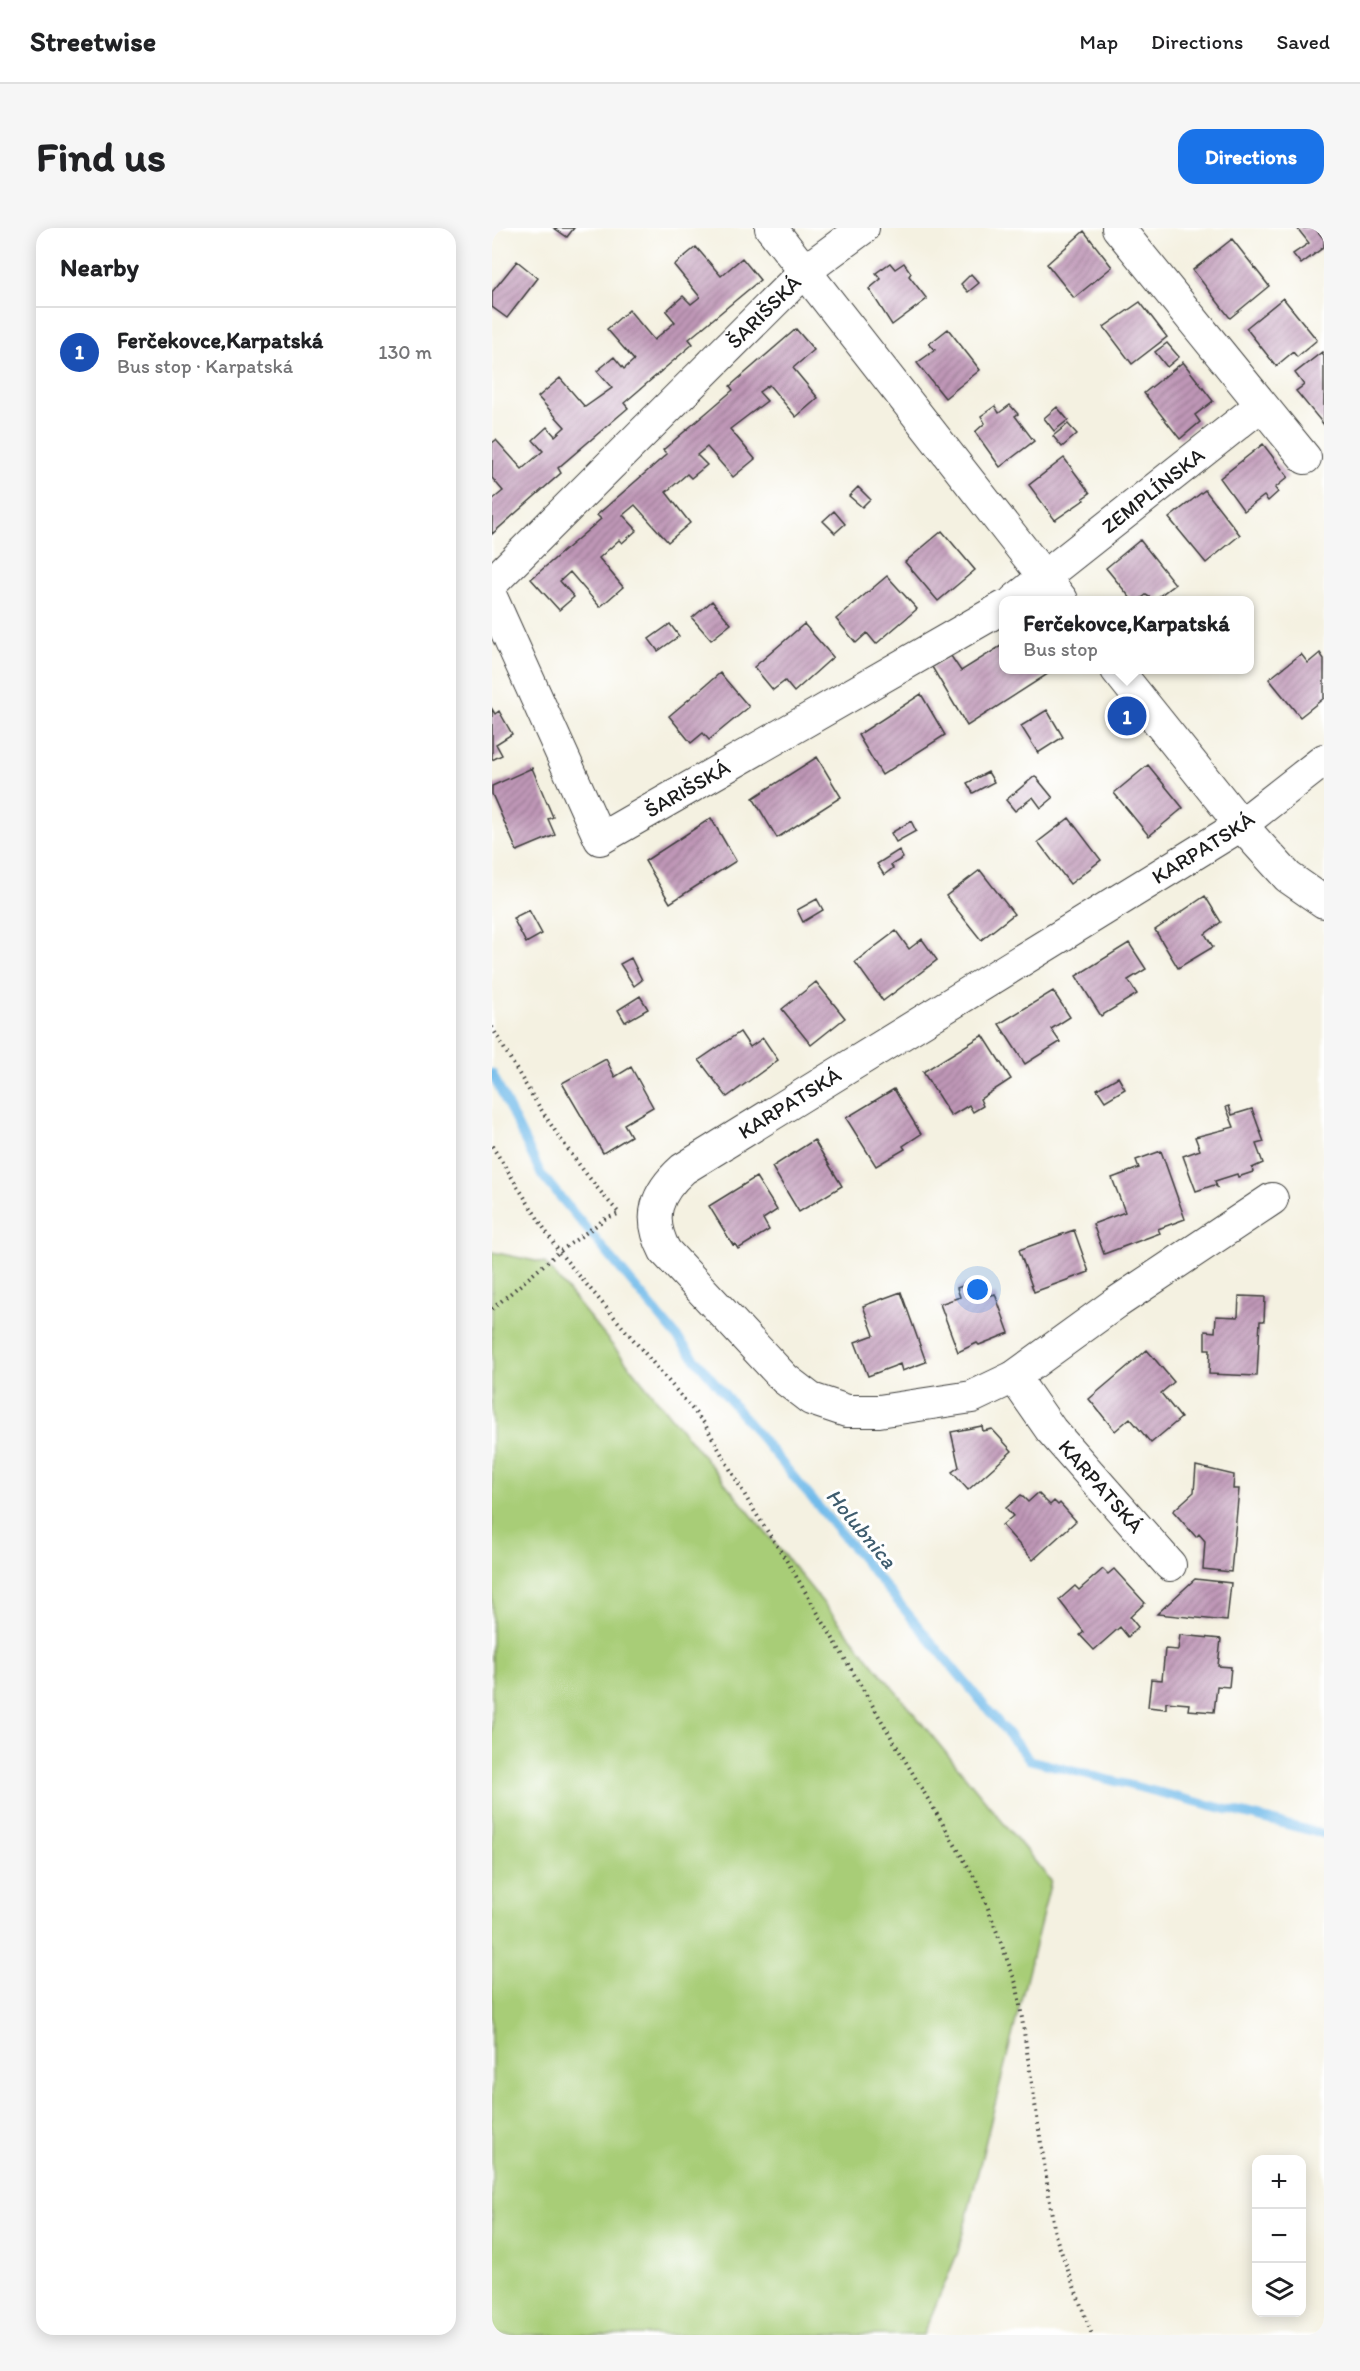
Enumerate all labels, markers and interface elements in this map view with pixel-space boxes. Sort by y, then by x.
text: Streetwise [30,24,156,58]
text: Map [1080,29,1118,54]
text: Directions [1151,29,1243,54]
text: Saved [1276,29,1330,54]
button: Directions [1178,129,1324,184]
text: Find us [36,131,166,182]
text: Nearby [60,251,139,283]
street label: ŠARIŠSKÁ [721,269,806,354]
text: Ferčekovce,Karpatská [117,327,323,354]
text: 1 [75,340,84,364]
text: 130 m [378,340,432,364]
text: Bus stop · Karpatská [117,354,293,378]
street label: ZEMPLÍNSKA [1096,442,1210,539]
popup [999,596,1254,674]
text: Ferčekovce,Karpatská [1023,610,1230,637]
text: Bus stop [1023,637,1098,661]
pin: 1 [1108,694,1146,738]
street label: ŠARIŠSKÁ [640,754,735,823]
street label: KARPATSKÁ [1147,806,1260,889]
street label: KARPATSKÁ [733,1061,846,1144]
your location [963,1275,992,1304]
street label: KARPATSKÁ [1053,1434,1149,1538]
water label: Holubnica [820,1483,903,1574]
map controls [1252,2155,1306,2317]
button: + [1252,2155,1306,2209]
button: − [1252,2209,1306,2263]
button: layers [1252,2263,1306,2317]

